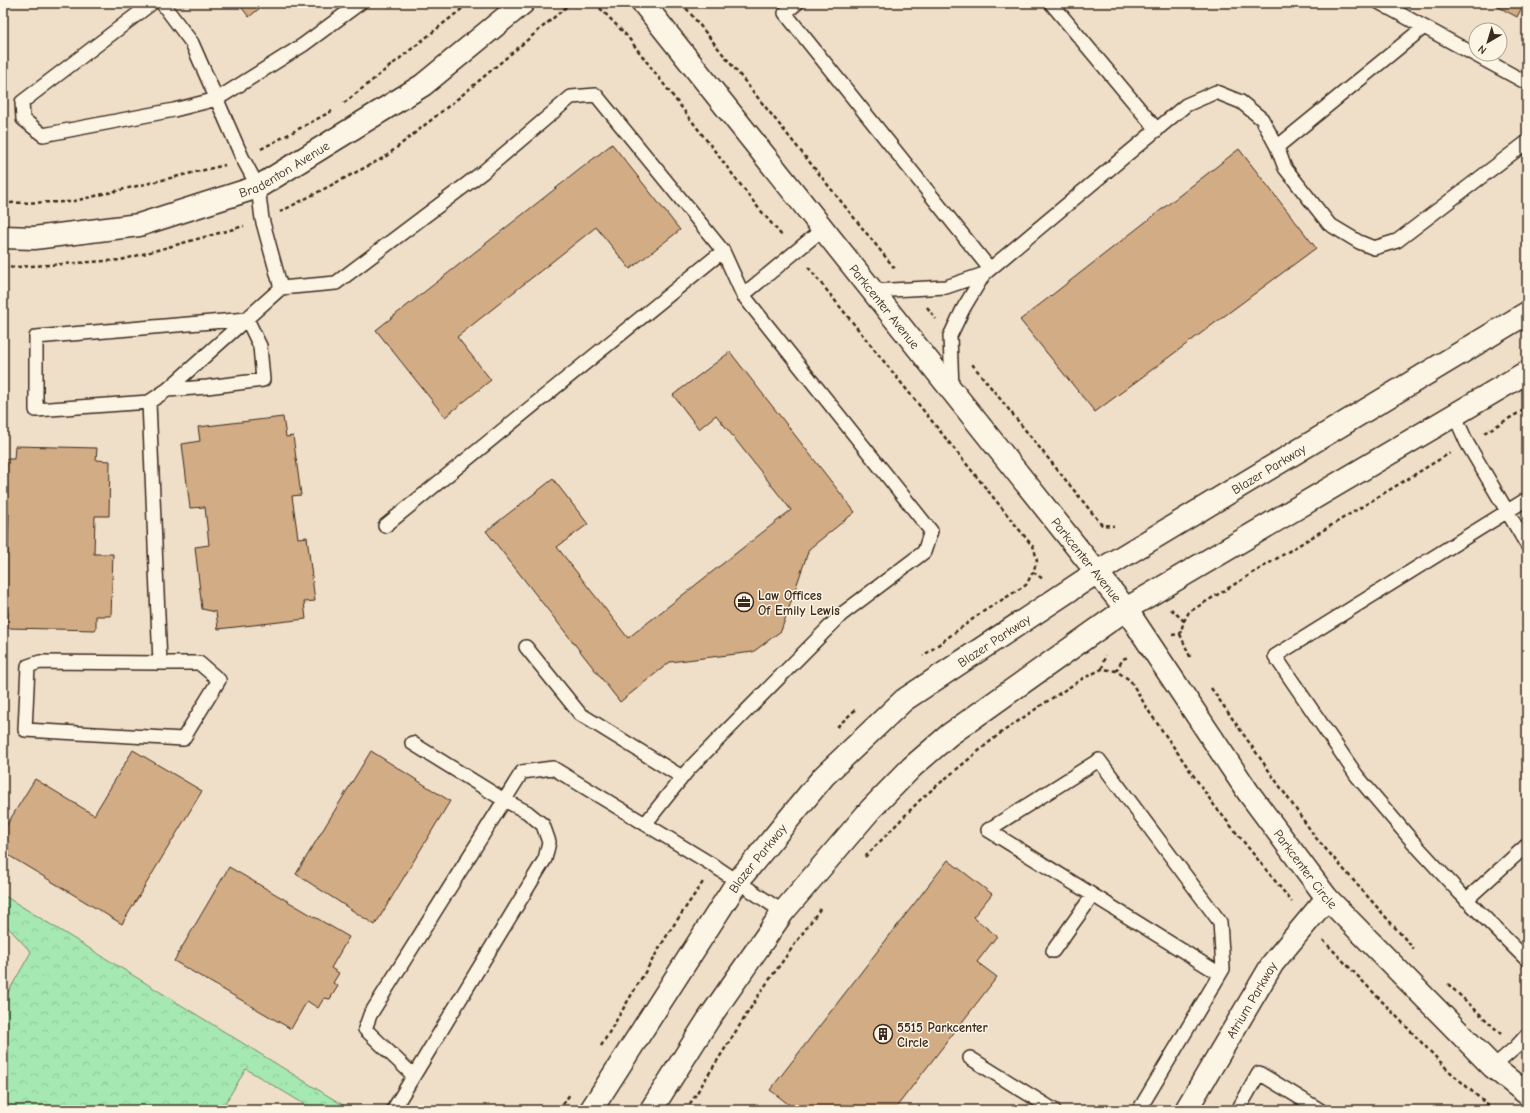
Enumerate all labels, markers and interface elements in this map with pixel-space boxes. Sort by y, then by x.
north arrow [1468,22,1508,62]
text: N [1475,42,1489,57]
street label: Bradenton Avenue [237,137,332,200]
street label: Parkcenter Avenue [847,261,923,352]
street label: Blazer Parkway [1229,440,1309,497]
street label: Parkcenter Avenue [1049,515,1125,605]
place label: Law Offices Of Emily Lewis [758,588,840,618]
office icon: Law Offices Of Emily Lewis [733,591,755,613]
street label: Blazer Parkway [955,611,1033,670]
street label: Blazer Parkway [725,820,789,895]
street label: Parkcenter Circle [1271,826,1341,912]
street label: Atrium Parkway [1223,959,1280,1041]
place label: 5515 Parkcenter Circle [897,1020,989,1050]
building icon: 5515 Parkcenter Circle [872,1023,894,1045]

